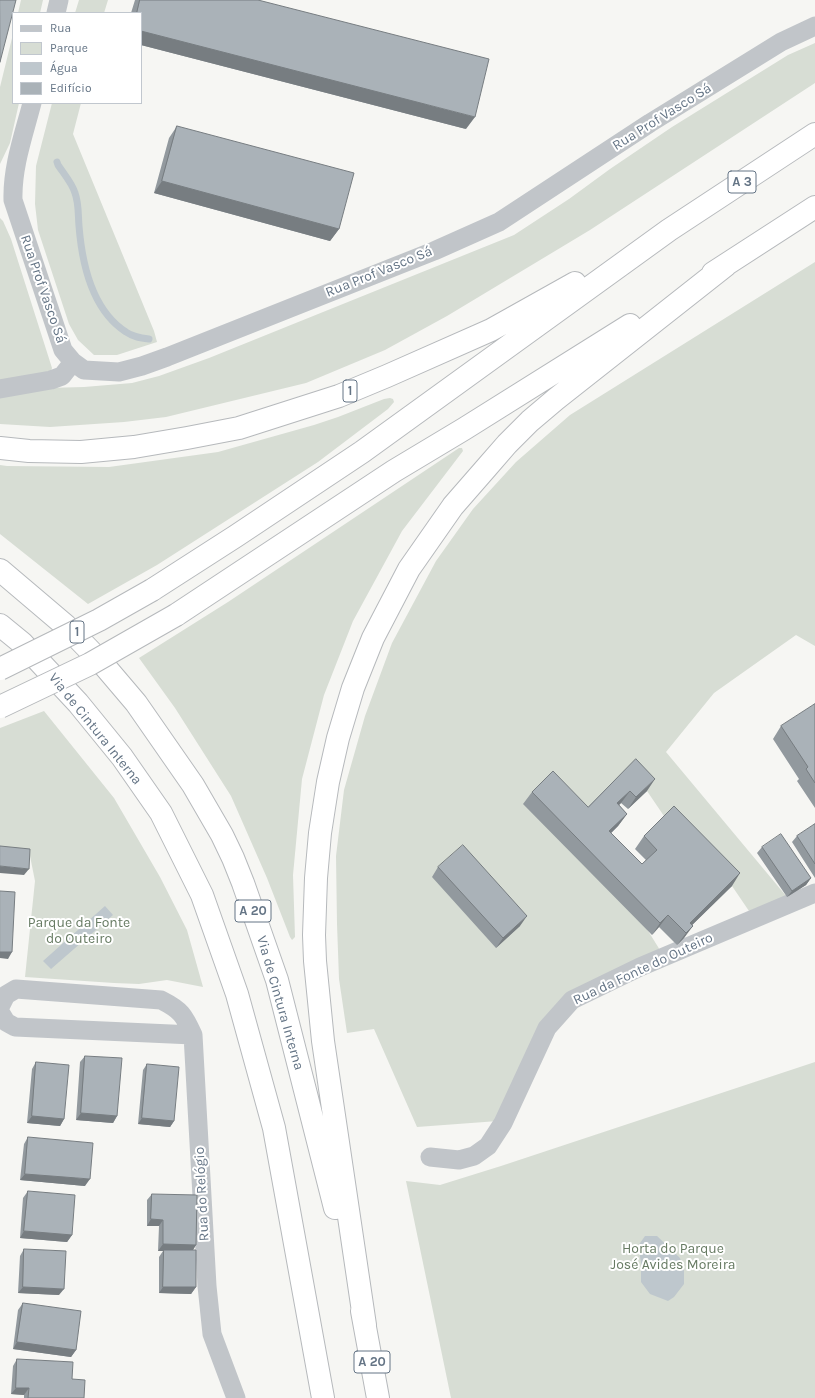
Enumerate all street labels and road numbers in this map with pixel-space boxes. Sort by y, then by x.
street label: Rua Prof Vasco Sá [609,80,715,154]
road number: A 3 [728,171,756,193]
street label: Rua Prof Vasco Sá [17,233,69,345]
street label: Rua Prof Vasco Sá [323,243,435,301]
road number: 1 [343,380,357,402]
road number: 1 [70,621,84,643]
street label: Via de Cintura Interna [45,670,145,788]
road number: A 20 [235,900,271,922]
street label: Rua da Fonte do Outeiro [570,929,716,1009]
street label: Via de Cintura Interna [253,934,307,1072]
street label: Rua do Relógio [191,1146,213,1242]
road number: A 20 [354,1351,390,1373]

